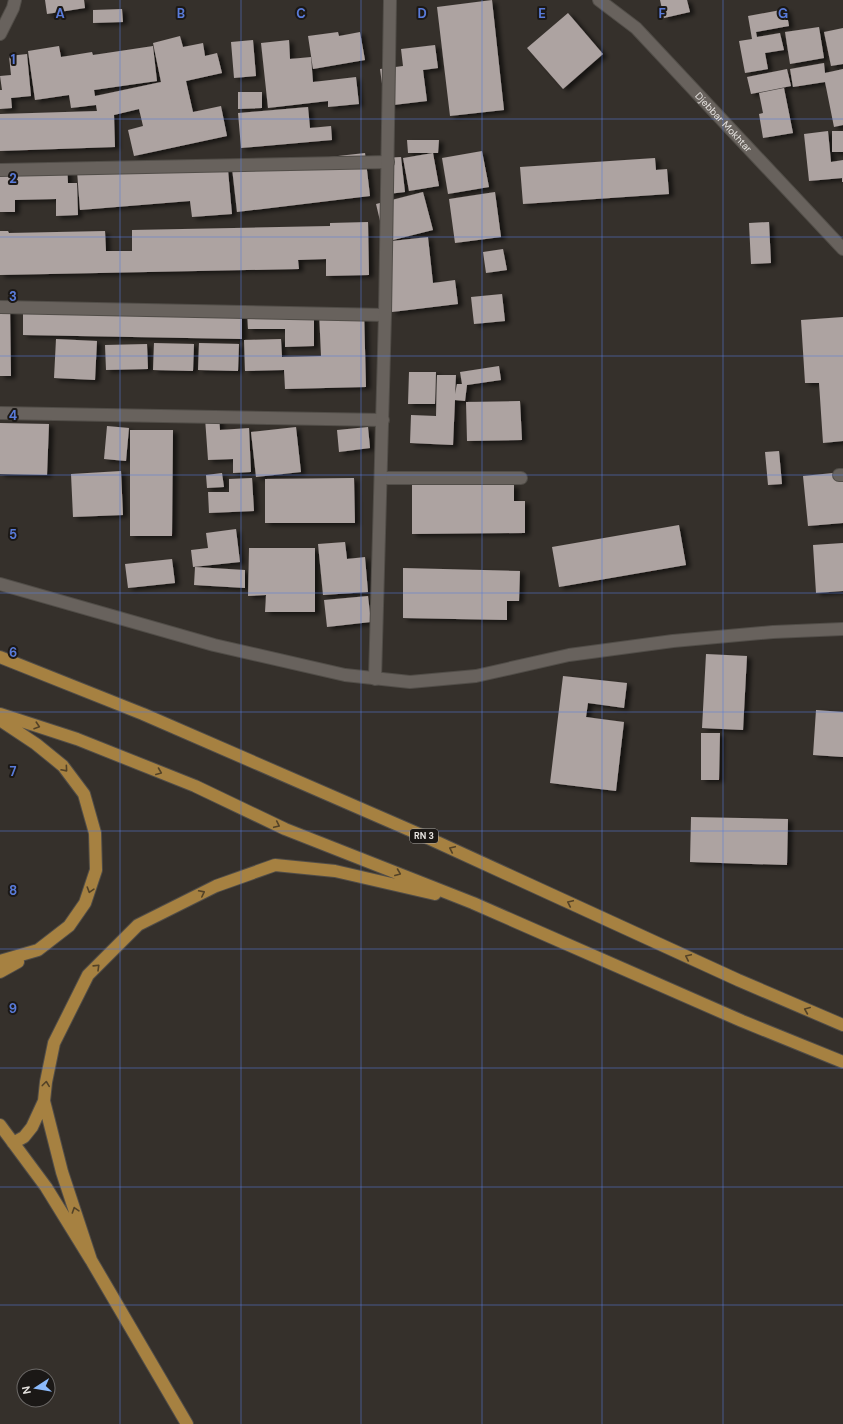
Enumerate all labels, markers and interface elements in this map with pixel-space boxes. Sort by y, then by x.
text: A [55,5,65,22]
text: B [177,5,185,22]
text: C [296,5,306,22]
text: D [417,5,427,22]
text: E [538,5,546,22]
text: F [658,5,666,22]
text: G [778,5,788,22]
text: 1 [11,51,15,68]
street label: Djebbar Mokhtar [692,89,755,155]
text: 2 [9,170,17,187]
text: 3 [9,288,17,305]
text: 4 [9,407,17,424]
text: 5 [9,526,17,543]
text: 6 [9,644,17,661]
one-way arrow [33,721,40,730]
text: 7 [10,763,17,780]
one-way arrow [60,764,67,771]
one-way arrow [155,767,162,775]
one-way arrow [273,820,281,828]
road number: RN 3 [410,829,438,843]
one-way arrow [448,846,456,854]
one-way arrow [394,868,402,876]
text: 8 [9,882,17,899]
one-way arrow [86,886,95,893]
one-way arrow [198,890,205,898]
one-way arrow [566,900,574,908]
one-way arrow [685,954,692,962]
one-way arrow [92,964,100,971]
text: 9 [9,1000,17,1017]
one-way arrow [804,1006,811,1014]
one-way arrow [41,1081,50,1087]
one-way arrow [71,1206,80,1213]
north arrow [16,1368,56,1408]
text: N [19,1385,34,1395]

